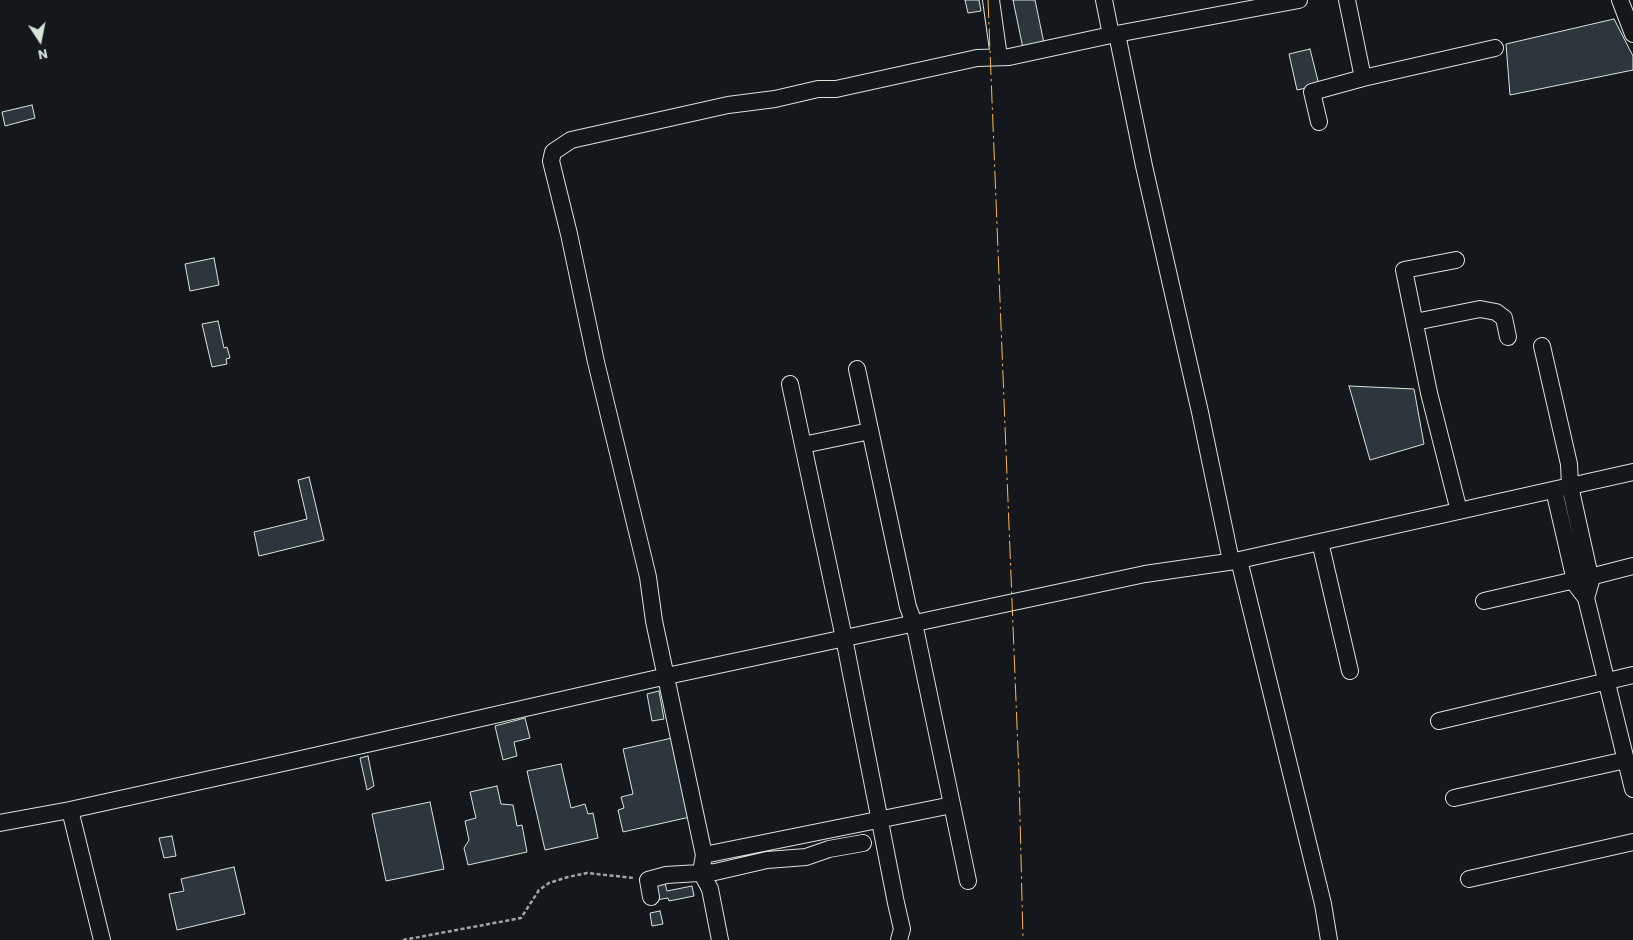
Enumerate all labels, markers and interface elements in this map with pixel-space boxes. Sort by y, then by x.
north arrow [15,15,65,65]
text: N [37,46,49,64]

